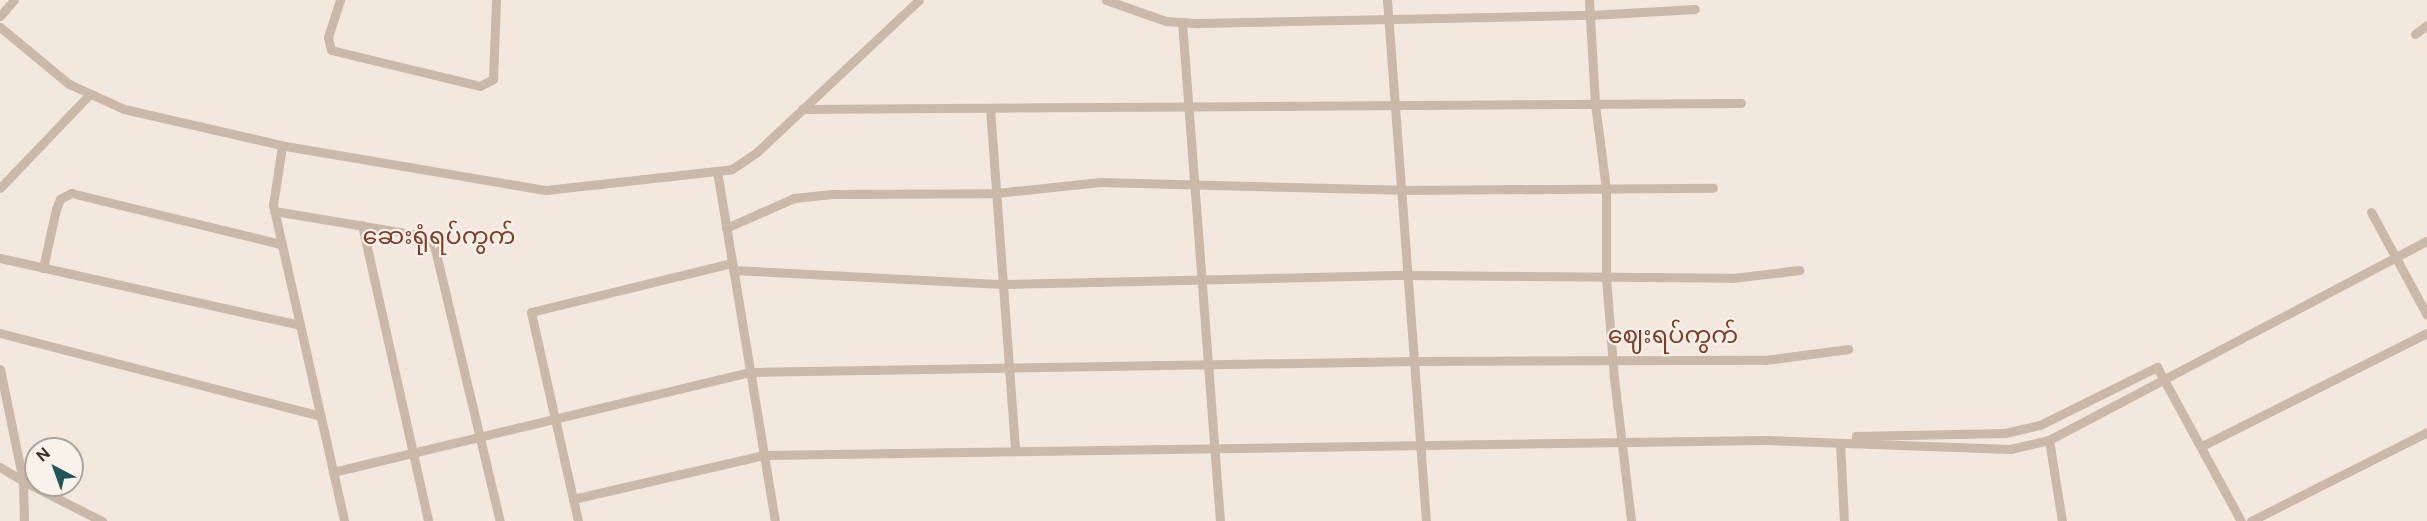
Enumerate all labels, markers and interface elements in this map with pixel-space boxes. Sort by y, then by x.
district label: ဆေးရုံရပ်ကွက် [362,222,516,250]
district label: ဈေးရပ်ကွက် [1608,321,1738,349]
north arrow [24,437,84,497]
text: N [32,443,54,466]

